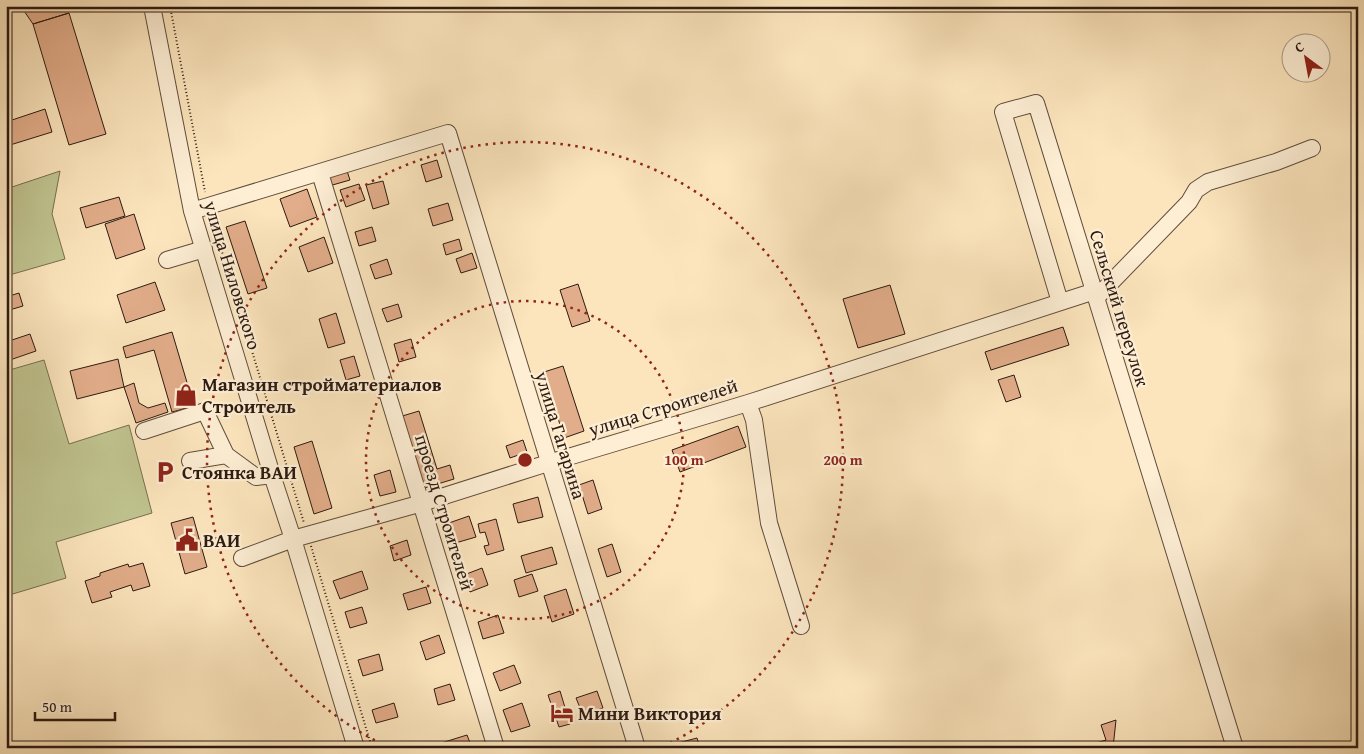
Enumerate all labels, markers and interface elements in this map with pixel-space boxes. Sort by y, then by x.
north arrow [1282,32,1332,82]
text: С [1290,36,1308,58]
street label: улица Ниловского [197,196,269,353]
street label: Сельский переулок [1083,226,1157,390]
street label: улица Гагарина [528,367,594,502]
place label: Магазин стройматериалов Строитель [202,370,442,420]
street label: улица Строителей [584,371,741,443]
shop icon: Магазин стройматериалов Строитель [173,382,199,408]
street label: проезд Строителей [408,431,482,593]
text: 100 m [664,449,704,470]
text: 200 m [823,449,863,470]
centre of rings [516,451,534,469]
place label: Стоянка ВАИ [182,458,297,486]
parking icon: Стоянка ВАИ [152,459,178,485]
place label: ВАИ [203,526,240,554]
public building icon: ВАИ [174,527,200,553]
scale bar [35,689,115,721]
text: 50 m [42,696,73,717]
place label: Мини Виктория [578,699,721,727]
hotel icon: Мини Виктория [549,700,575,726]

